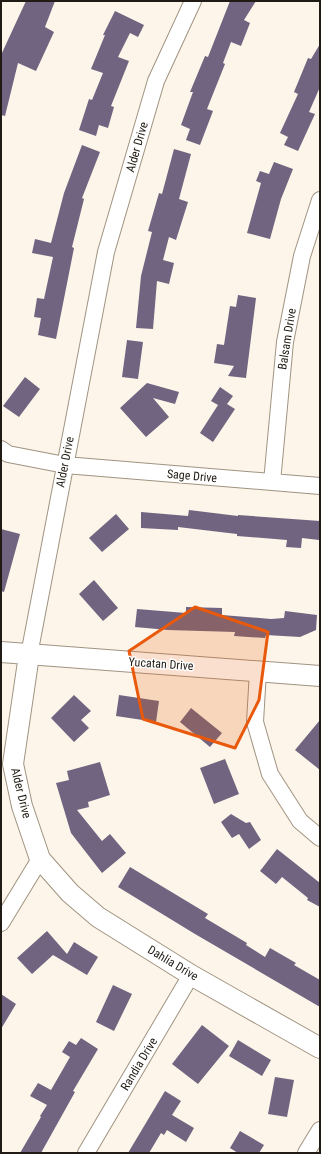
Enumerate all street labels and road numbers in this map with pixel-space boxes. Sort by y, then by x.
street label: Alder Drive [123,120,151,174]
street label: Balsam Drive [275,307,299,371]
street label: Alder Drive [53,435,77,489]
street label: Sage Drive [166,467,218,485]
street label: Yucatan Drive [128,655,194,673]
street label: Alder Drive [8,766,34,820]
street label: Dahlia Drive [145,942,201,984]
street label: Randia Drive [118,1035,160,1093]

